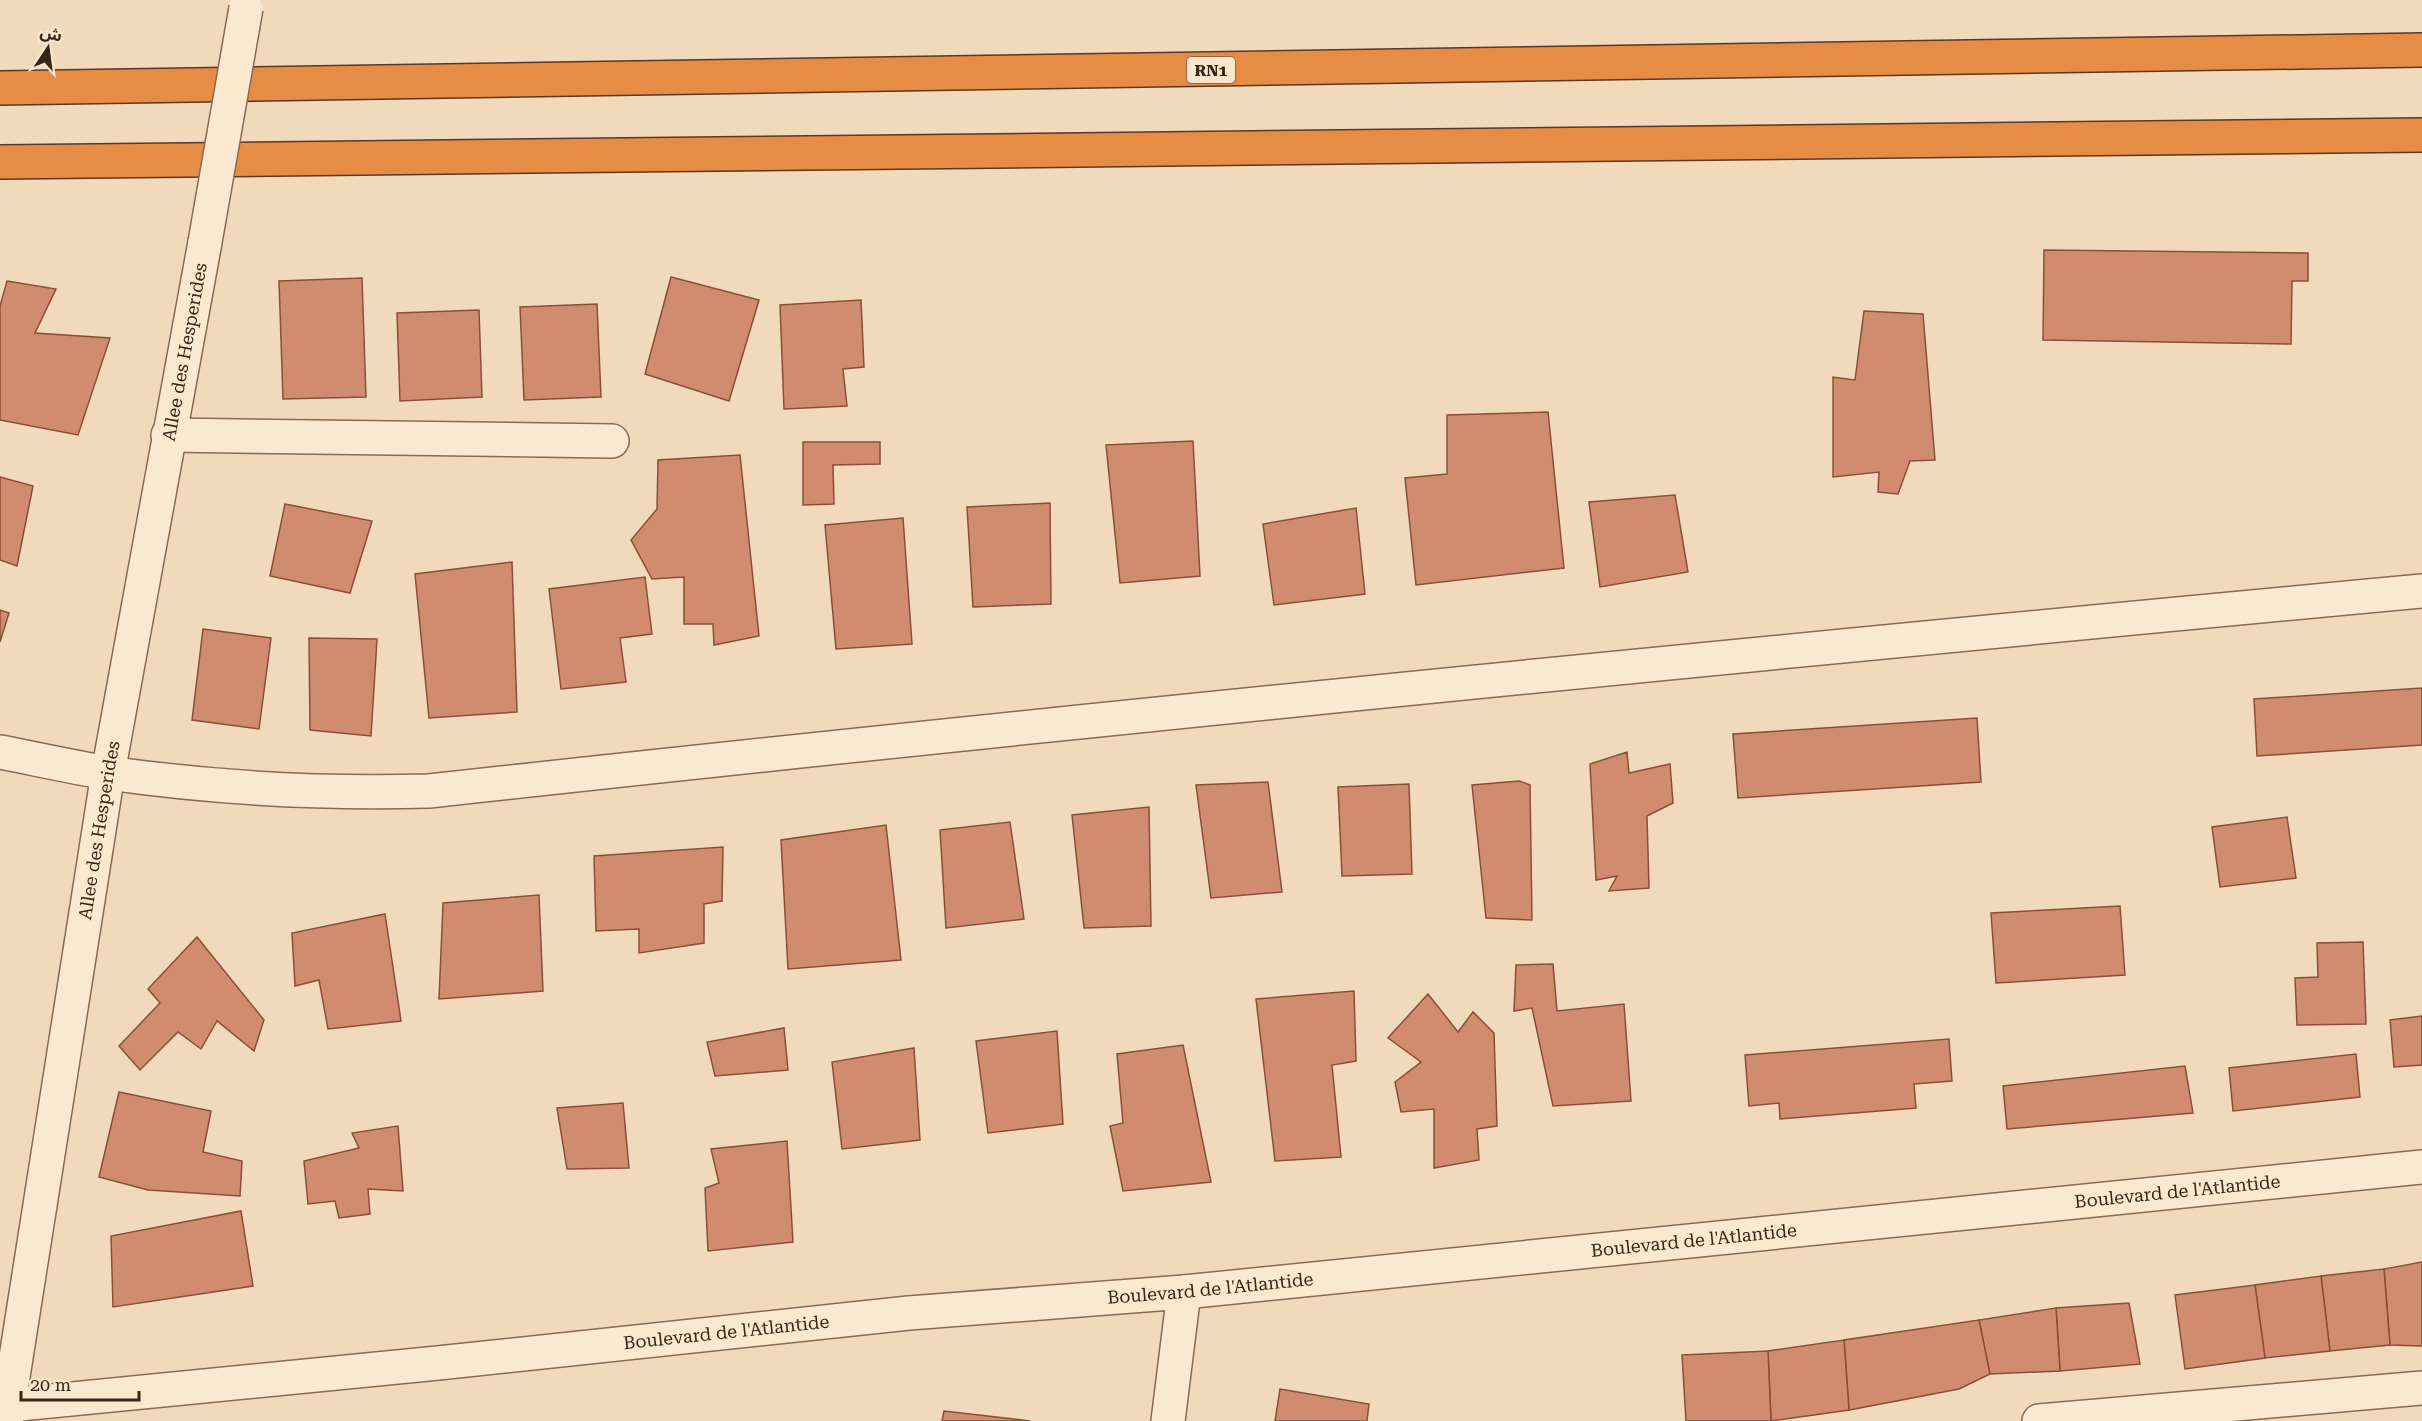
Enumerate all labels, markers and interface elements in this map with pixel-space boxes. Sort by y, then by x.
north arrow [18,18,78,78]
text: ش [38,22,64,46]
road number: RN1 [1187,57,1235,83]
street label: Allee des Hesperides [158,261,211,443]
street label: Allee des Hesperides [74,739,124,921]
street label: Boulevard de l'Atlantide [2073,1170,2281,1212]
street label: Boulevard de l'Atlantide [1590,1219,1798,1261]
street label: Boulevard de l'Atlantide [1106,1268,1314,1308]
street label: Boulevard de l'Atlantide [622,1311,830,1353]
scale bar [21,1364,140,1402]
text: 20 m [30,1374,71,1395]

